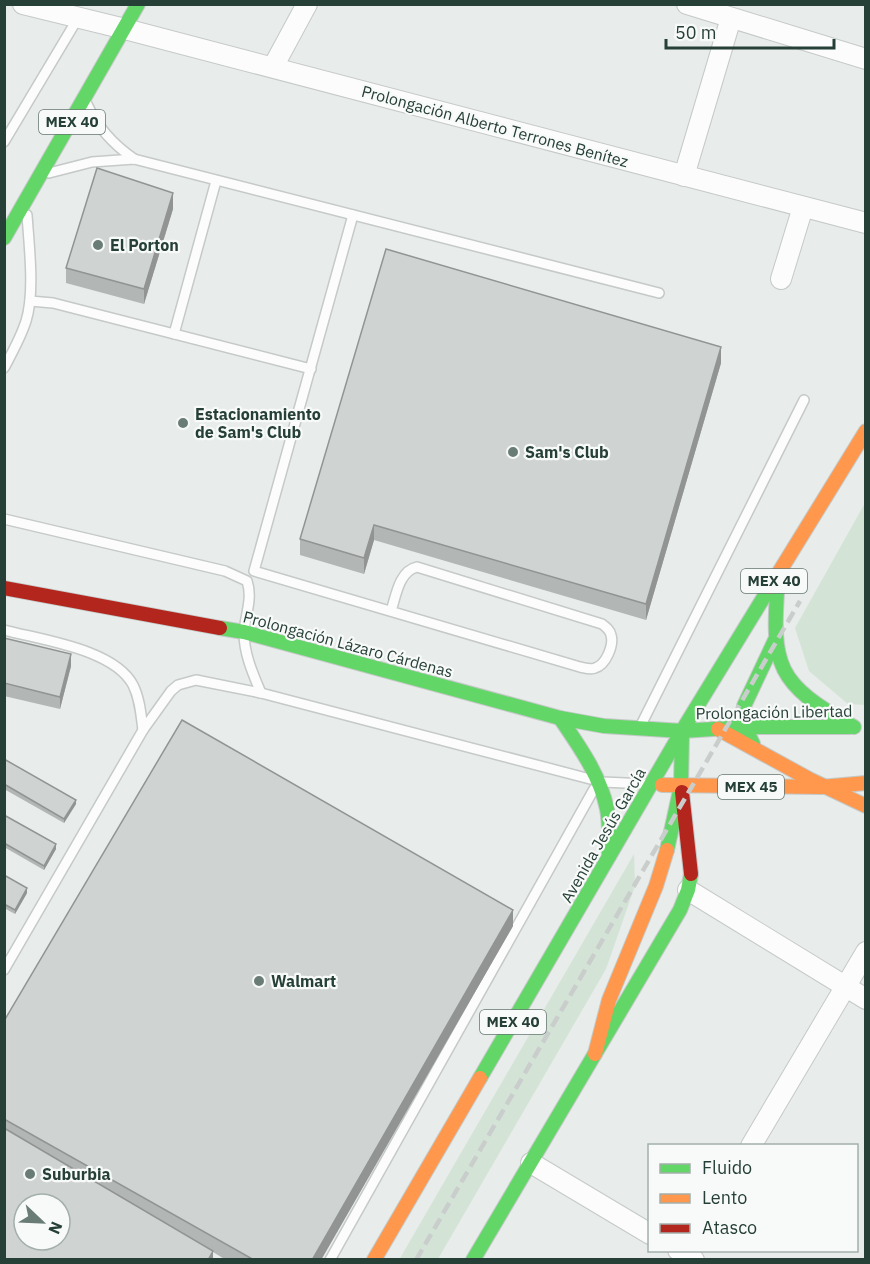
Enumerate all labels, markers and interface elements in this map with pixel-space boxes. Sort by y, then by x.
scale bar [666,12,834,50]
text: 50 m [675,21,717,44]
street label: Prolongación Alberto Terrones Benítez [359,81,631,171]
road number: MEX 40 [39,110,105,134]
place label: El Porton [110,235,179,255]
marker: El Porton [91,238,105,252]
place label: Estacionamiento de Sam's Club [195,404,321,442]
marker: Estacionamiento de Sam's Club [176,416,190,430]
place label: Sam's Club [525,442,609,462]
marker: Sam's Club [506,445,520,459]
road number: MEX 40 [741,569,807,593]
street label: Prolongación Lázaro Cárdenas [241,606,455,682]
street label: Prolongación Libertad [695,701,853,723]
street label: Avenida Jesús García [556,764,650,906]
road number: MEX 45 [718,775,784,799]
place label: Walmart [271,971,336,991]
marker: Walmart [252,974,266,988]
road number: MEX 40 [480,1010,546,1034]
legend [648,1144,858,1252]
text: Fluido [702,1156,752,1179]
place label: Suburbia [42,1164,111,1184]
marker: Suburbia [23,1167,37,1181]
text: Lento [702,1186,747,1209]
north arrow [12,1192,72,1252]
text: Atasco [702,1216,757,1239]
text: N [44,1219,67,1237]

